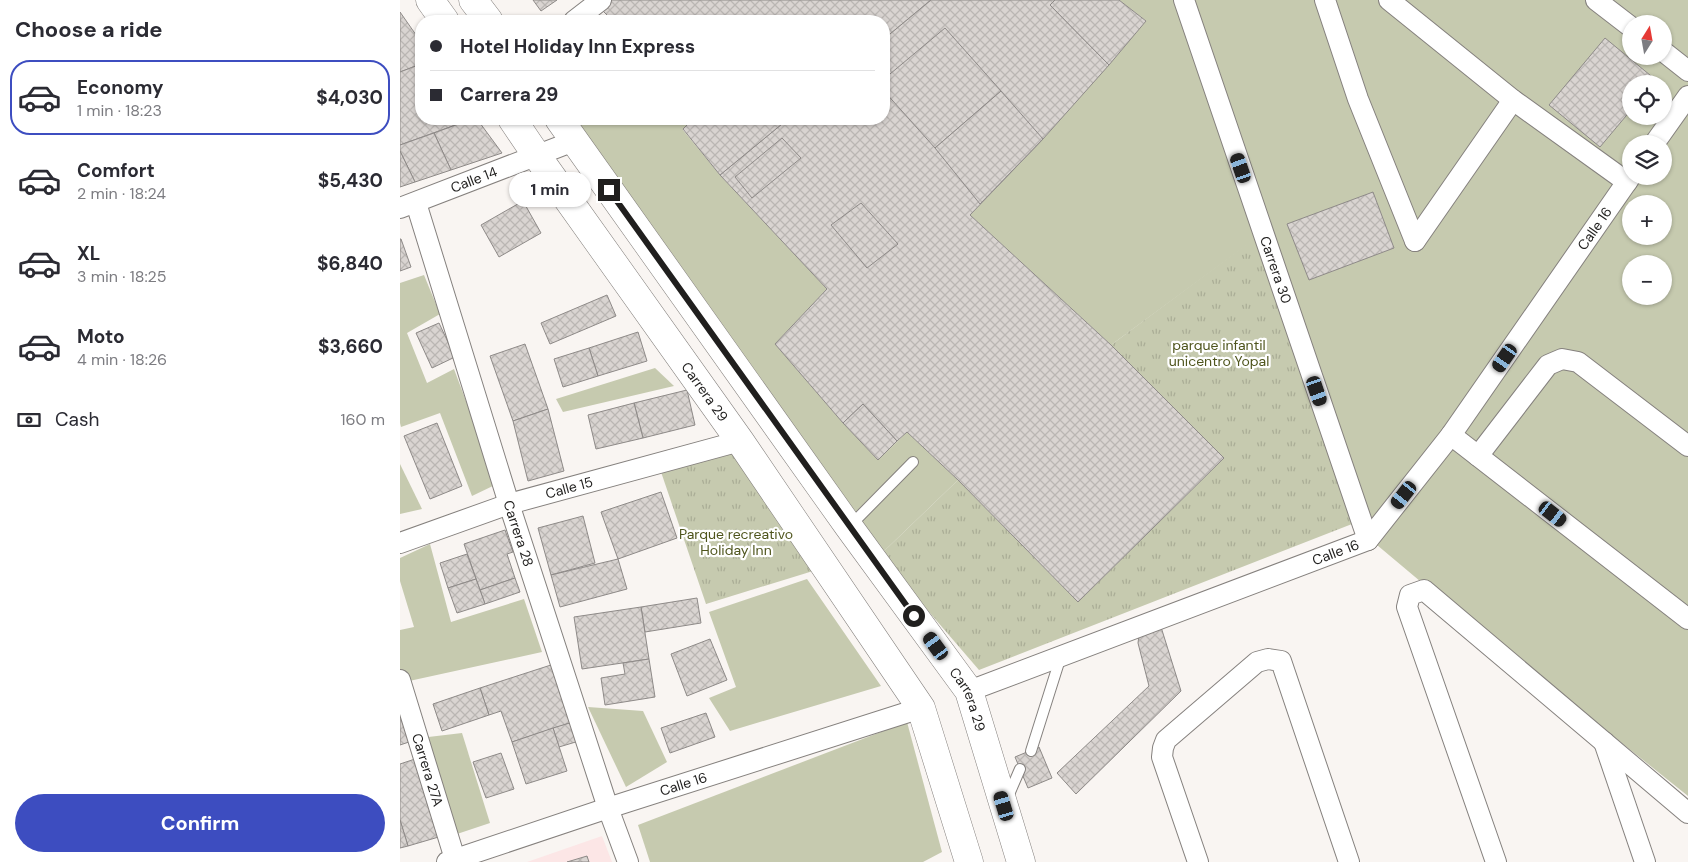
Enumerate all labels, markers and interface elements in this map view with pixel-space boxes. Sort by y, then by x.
text: Choose a ride [15,15,163,44]
north arrow [1622,15,1672,65]
map controls [1622,15,1672,305]
text: Hotel Holiday Inn Express [460,34,695,59]
icon: car [17,75,62,120]
text: Economy [77,75,164,100]
button: locate [1622,75,1672,125]
text: Carrera 29 [460,82,558,107]
text: $4,030 [316,85,383,110]
text: 1 min · 18:23 [77,100,162,121]
button: layers [1622,135,1672,185]
car [1229,151,1252,185]
icon: car [17,158,62,203]
text: Comfort [77,158,155,183]
street label: Calle 14 [448,162,500,197]
text: $5,430 [318,168,383,193]
callout: 1 min [509,172,592,208]
text: 1 min [531,179,569,200]
route end [598,179,620,201]
text: 2 min · 18:24 [77,183,166,204]
button: + [1622,195,1672,245]
street label: Calle 16 [1573,203,1616,254]
street label: Carrera 30 [1256,234,1296,306]
icon: car [17,241,62,286]
text: XL [77,241,100,266]
text: $6,840 [317,251,383,276]
button: − [1622,255,1672,305]
text: 3 min · 18:25 [77,266,167,287]
icon: car [17,324,62,369]
text: Moto [77,324,125,349]
text: $3,660 [318,334,383,359]
park label: parque infantil unicentro Yopal [1169,336,1269,370]
car [1490,341,1519,375]
text: 4 min · 18:26 [77,349,167,370]
street label: Carrera 29 [678,358,732,425]
car [1305,374,1328,408]
icon: cash [15,406,43,434]
text: Cash [55,407,99,432]
text: 160 m [341,409,385,430]
street label: Calle 15 [543,473,595,503]
car [1388,479,1419,511]
street label: Carrera 28 [499,498,538,569]
car [1536,499,1569,529]
park label: Parque recreativo Holiday Inn [679,525,793,559]
street label: Calle 16 [1310,535,1362,569]
route start [903,605,925,627]
car [921,629,950,663]
street label: Carrera 29 [946,664,990,734]
street label: Carrera 27A [408,731,447,809]
street label: Calle 16 [657,768,709,800]
car [992,789,1015,823]
button: Confirm [15,794,385,852]

